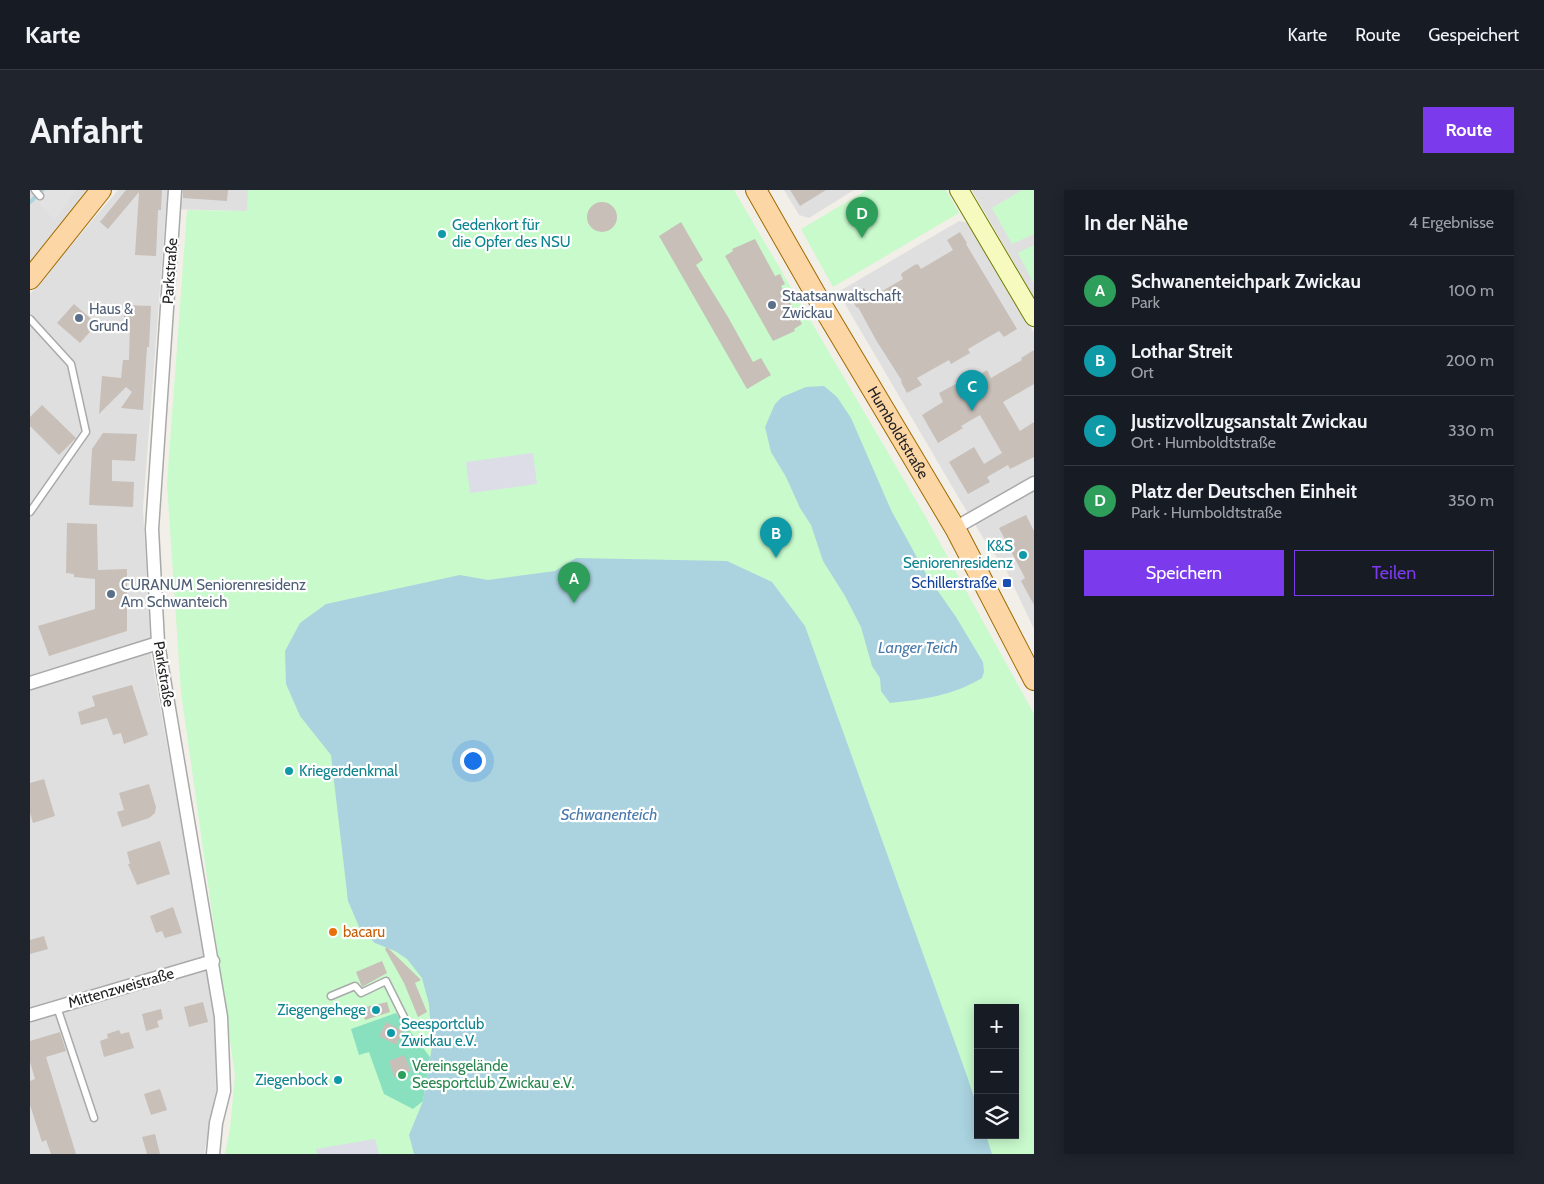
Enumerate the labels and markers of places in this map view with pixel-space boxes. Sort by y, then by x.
pin: D [846,197,878,238]
place label: Gedenkort für die Opfer des NSU [452,216,571,251]
marker: Gedenkort für die Opfer des NSU [436,228,448,240]
place label: Staatsanwaltschaft Zwickau [782,287,901,322]
marker: Staatsanwaltschaft Zwickau [766,299,778,311]
place label: Haus & Grund [89,300,133,335]
marker: Haus & Grund [73,312,85,324]
pin: C [956,370,988,411]
pin: B [760,517,792,558]
place label: K&S Seniorenresidenz [903,537,1013,572]
marker: K&S Seniorenresidenz [1017,549,1029,561]
pin: A [558,562,590,603]
place label: Schillerstraße [911,574,997,592]
place label: CURANUM Seniorenresidenz Am Schwanteich [121,576,306,611]
marker: Schillerstraße [1001,577,1013,589]
marker: CURANUM Seniorenresidenz Am Schwanteich [105,588,117,600]
place label: Kriegerdenkmal [299,762,398,780]
marker: Kriegerdenkmal [283,765,295,777]
place label: bacaru [343,923,385,941]
marker: bacaru [327,926,339,938]
place label: Ziegengehege [277,1001,366,1019]
marker: Ziegengehege [370,1004,382,1016]
place label: Seesportclub Zwickau e.V. [401,1015,484,1050]
marker: Seesportclub Zwickau e.V. [385,1027,397,1039]
place label: Vereinsgelände Seesportclub Zwickau e.V. [412,1057,574,1092]
marker: Vereinsgelände Seesportclub Zwickau e.V. [396,1069,408,1081]
place label: Ziegenbock [255,1071,328,1089]
marker: Ziegenbock [332,1074,344,1086]

